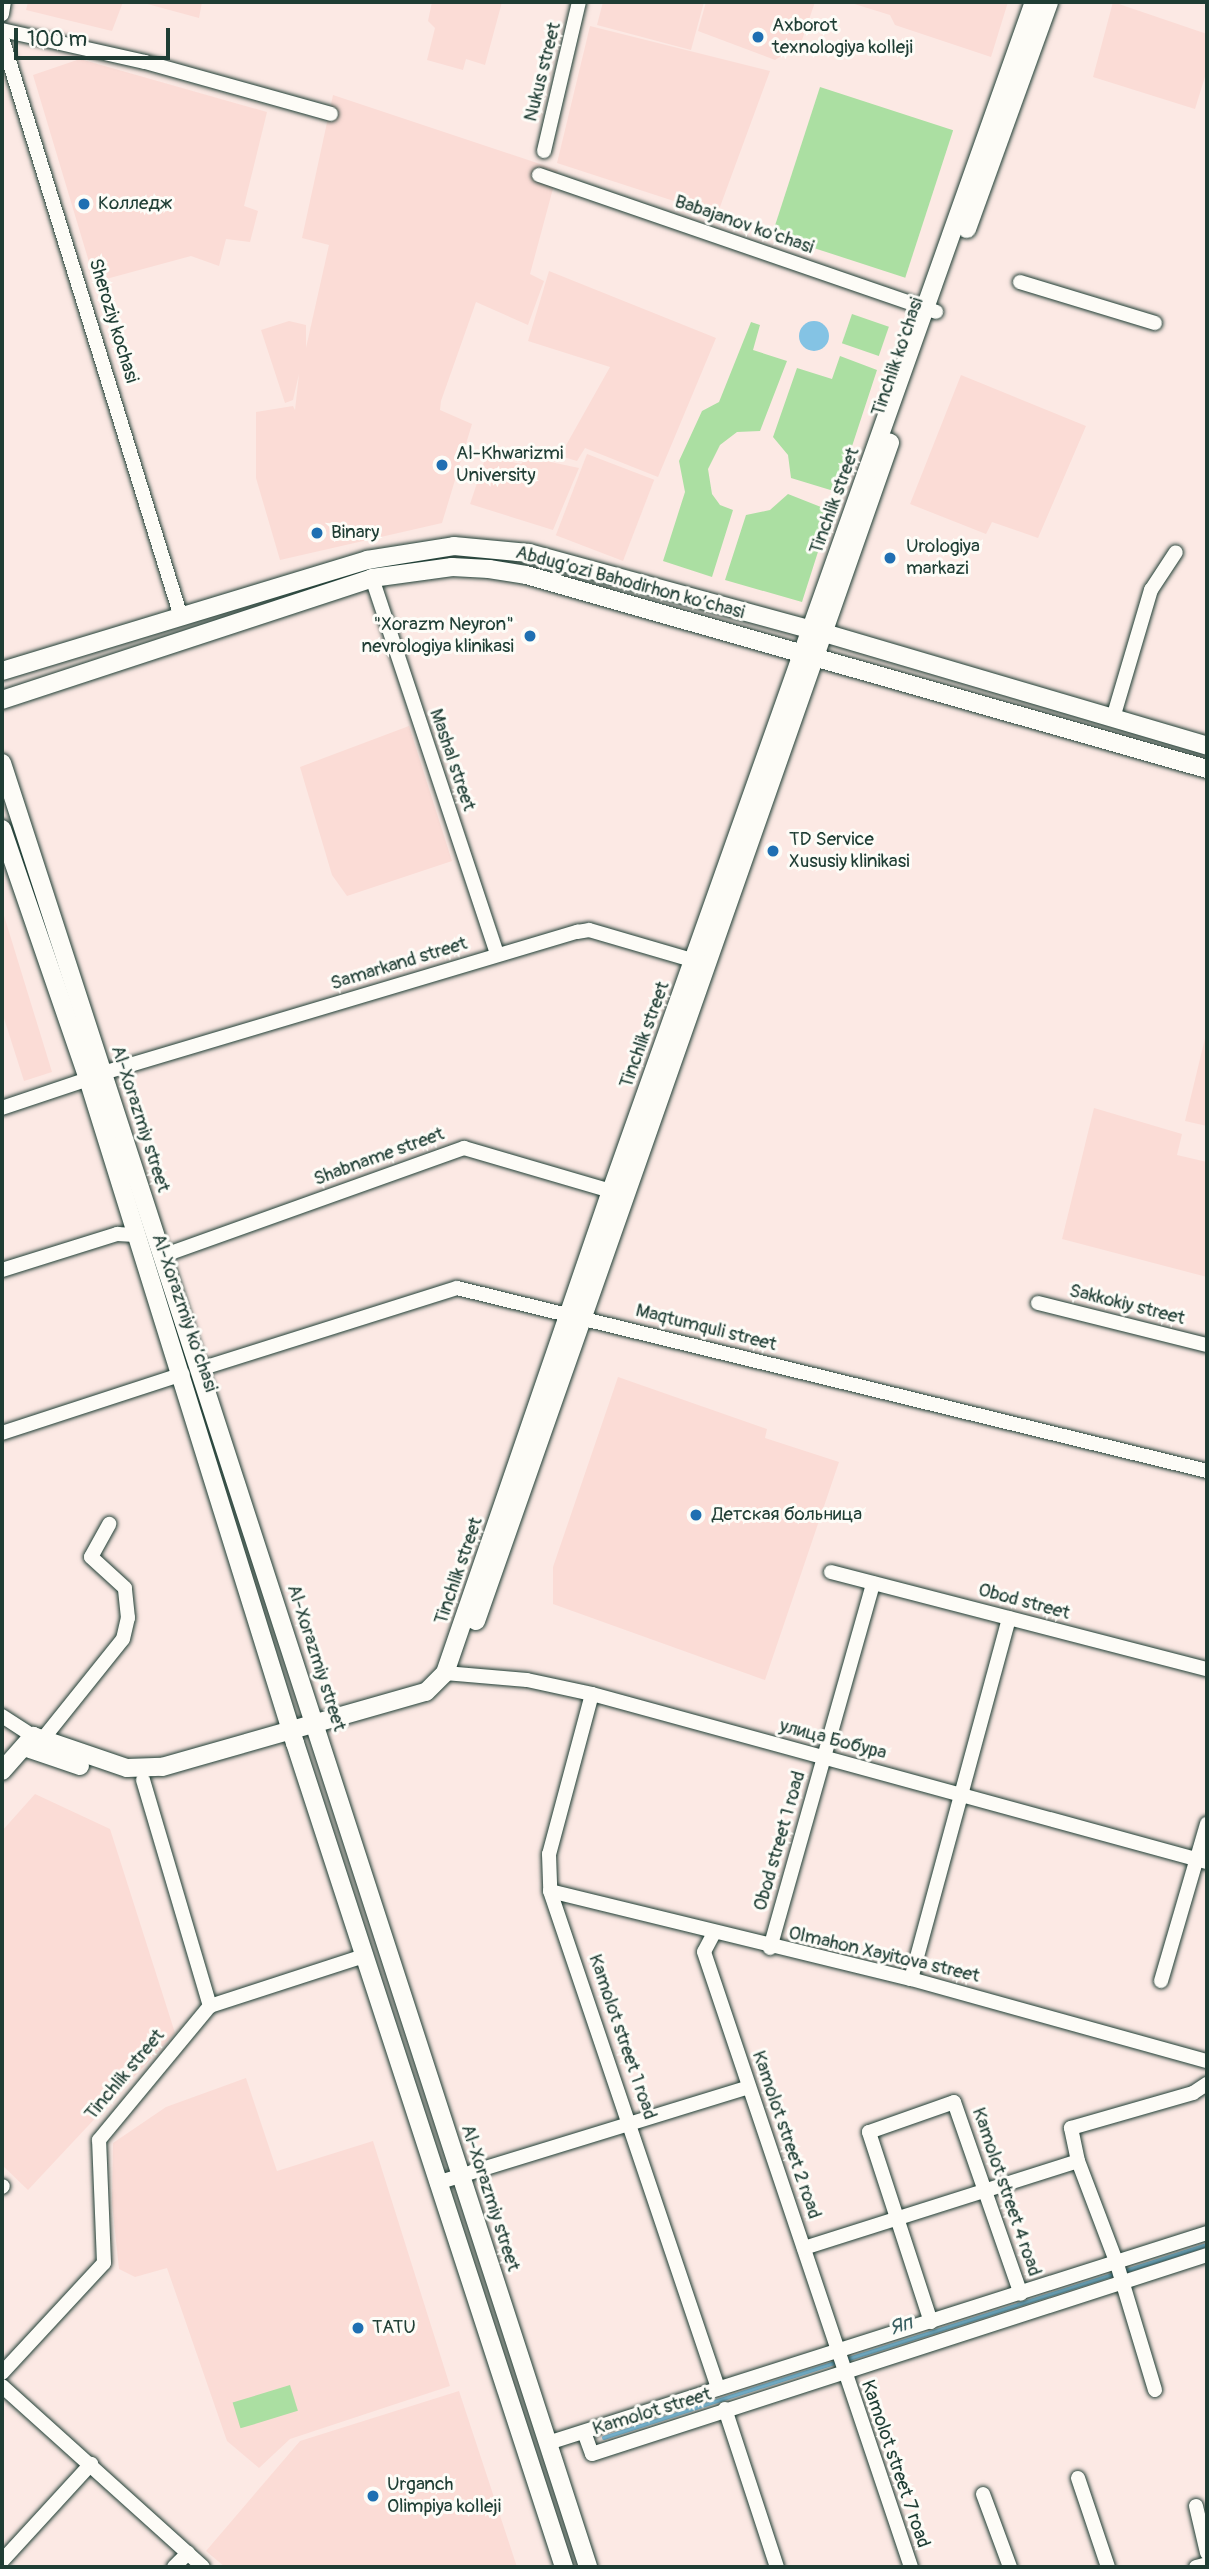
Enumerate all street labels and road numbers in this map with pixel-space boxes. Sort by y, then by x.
street label: Nukus street [520,20,566,124]
street label: Babajanov ko'chasi [671,191,817,259]
street label: Sheroziy kochasi [83,256,143,386]
street label: Tinchlik ko'chasi [867,295,929,419]
street label: Tinchlik street [805,445,865,557]
street label: Abdug’ozi Bahodirhon ko’chasi [513,541,747,625]
street label: Mashal street [424,706,480,814]
street label: Samarkand street [328,932,470,996]
street label: Tinchlik street [615,979,675,1091]
street label: Al-Xorazmiy street [106,1043,174,1195]
street label: Shabname street [311,1123,447,1191]
street label: Al-Xorazmiy ko’chasi [146,1231,222,1395]
street label: Sakkokiy street [1067,1280,1187,1330]
street label: Maqtumquli street [633,1299,779,1357]
street label: Tinchlik street [430,1514,488,1628]
street label: Obod street [976,1579,1072,1625]
street label: Al-Xorazmiy street [282,1582,350,1734]
street label: улица Бобура [777,1715,889,1765]
street label: Obod street 1 road [749,1768,811,1914]
street label: Olmahon Xayitova street [786,1922,982,1988]
street label: Kamolot street 1 road [583,1951,661,2123]
street label: Tinchlik street [80,2025,170,2125]
street label: Kamolot street 2 road [747,2048,825,2222]
street label: Kamolot street 4 road [966,2105,1046,2279]
street label: Al-Xorazmiy street [456,2122,524,2274]
street label: Kamolot street 7 road [856,2377,934,2551]
street label: Kamolot street [590,2383,714,2441]

